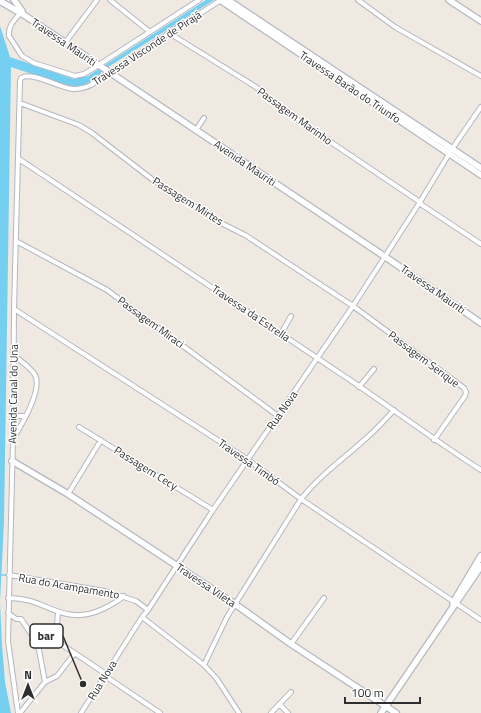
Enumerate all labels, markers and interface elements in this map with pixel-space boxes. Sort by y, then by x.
street label: Travessa Visconde de Pirajá [89,6,205,89]
street label: Travessa Mauriti [28,14,100,70]
street label: Travessa Barão do Triunfo [296,47,404,127]
street label: Passagem Marinho [254,83,336,149]
street label: Avenida Mauriti [211,136,279,190]
street label: Passagem Mirtes [150,173,226,229]
street label: Travessa Mauriti [397,261,469,317]
street label: Travessa da Estrella [209,281,294,346]
street label: Passagem Miraci [114,292,188,352]
street label: Passagem Serique [385,327,463,391]
street label: Avenida Canal do Una [4,344,22,444]
street label: Rua Nova [263,387,302,433]
street label: Travessa Timbó [215,435,283,489]
street label: Passagem Cecy [111,442,181,494]
street label: Travessa Vileta [173,559,240,611]
street label: Rua do Acampamento [17,569,121,603]
callout: bar [30,624,63,648]
text: bar [37,626,55,645]
street label: Rua Nova [83,657,121,703]
north arrow [8,665,48,705]
text: N [24,667,32,683]
scale bar [345,679,420,705]
text: 100 m [351,683,384,702]

